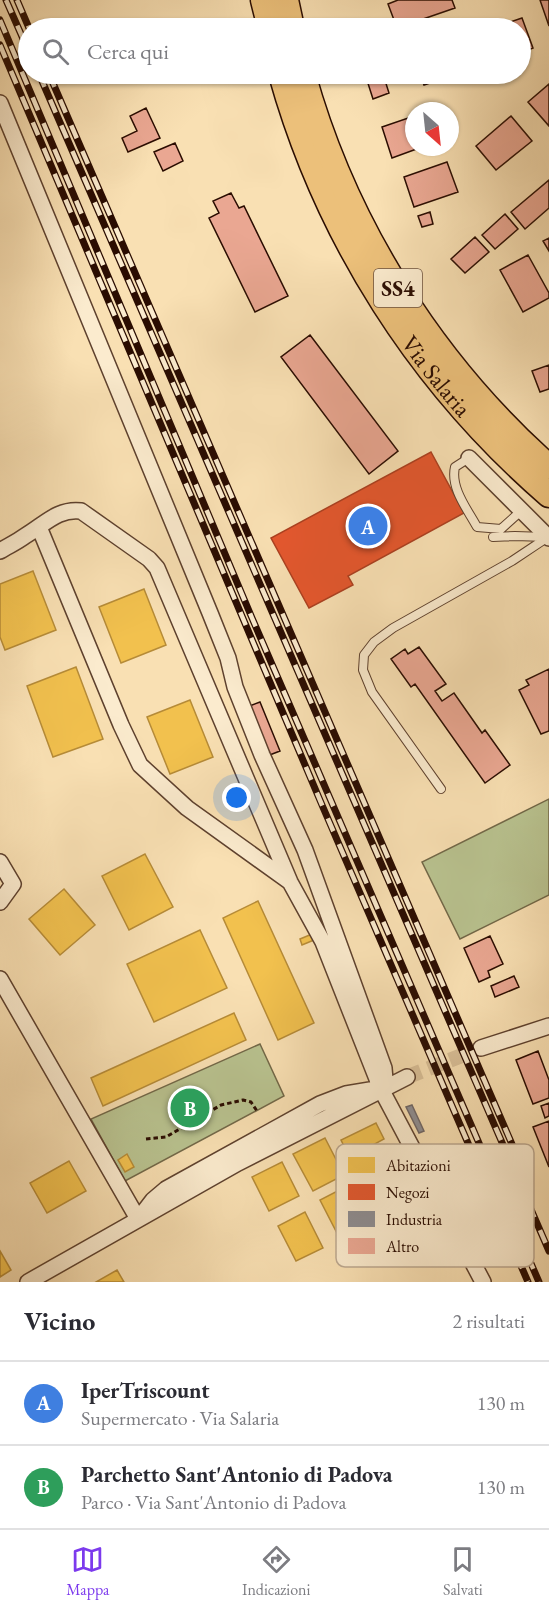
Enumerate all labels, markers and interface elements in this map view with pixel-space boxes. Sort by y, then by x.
search box [18,18,531,84]
icon: search [39,35,72,68]
text: Cerca qui [87,37,169,66]
north arrow [405,102,459,156]
road number: SS4 [374,269,422,307]
street label: Via Salaria [395,329,479,423]
pin: A [348,504,388,548]
your location [222,783,251,812]
pin: B [170,1086,210,1130]
legend [336,1144,534,1267]
text: Abitazioni [385,1155,451,1176]
text: Negozi [386,1182,430,1203]
text: Industria [386,1209,443,1230]
text: Altro [385,1236,419,1257]
text: Vicino [24,1304,95,1338]
text: 2 risultati [453,1308,525,1334]
text: IperTriscount [81,1376,209,1405]
text: A [36,1390,51,1416]
text: 130 m [477,1390,525,1416]
text: Supermercato · Via Salaria [81,1405,279,1431]
text: Parchetto Sant'Antonio di Padova [81,1460,393,1489]
text: B [37,1474,50,1500]
text: 130 m [477,1474,525,1500]
text: Parco · Via Sant'Antonio di Padova [81,1489,347,1515]
tab: Mappa [66,1543,109,1600]
tab: Indicazioni [242,1543,310,1600]
tab: Salvati [443,1543,483,1600]

